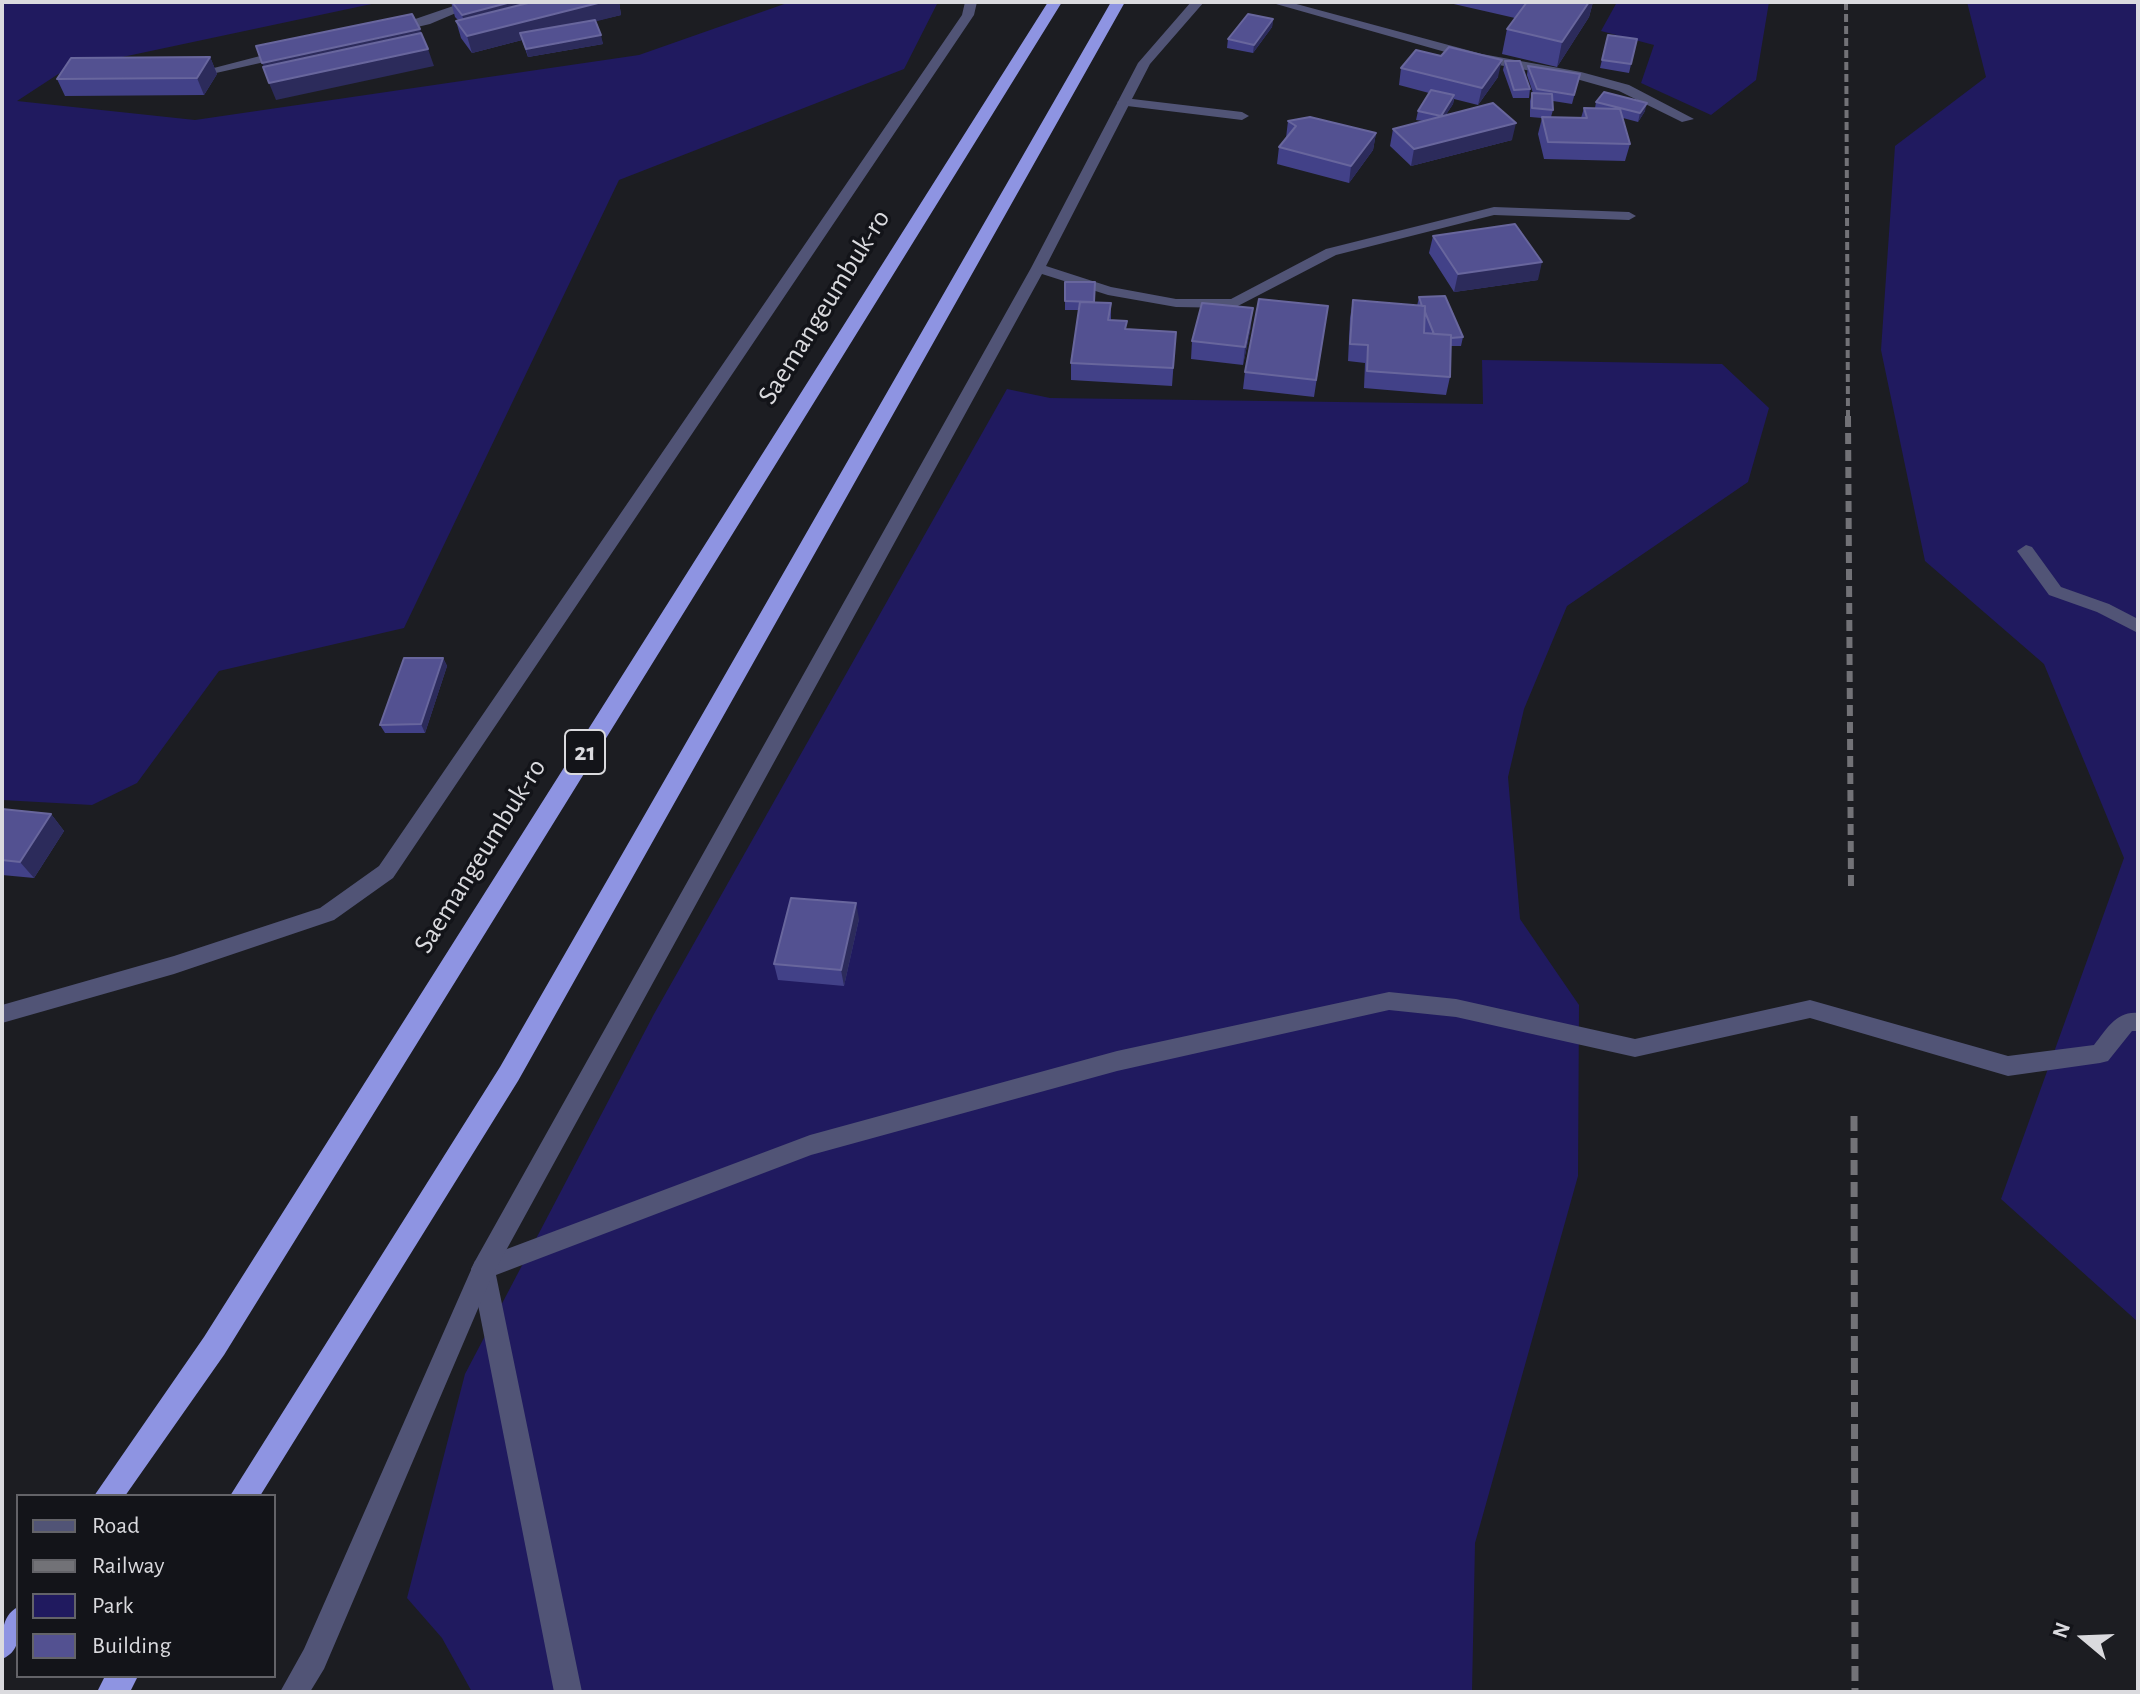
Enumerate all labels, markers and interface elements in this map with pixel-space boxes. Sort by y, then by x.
street label: Saemangeumbuk-ro [751,204,897,410]
road number: 21 [565,730,605,774]
street label: Saemangeumbuk-ro [407,753,553,959]
legend [16,1494,276,1678]
text: Road [92,1514,140,1538]
text: Railway [92,1554,164,1578]
text: Park [92,1594,133,1618]
north arrow [2044,1598,2124,1678]
text: N [2048,1619,2074,1641]
text: Building [92,1634,171,1658]

